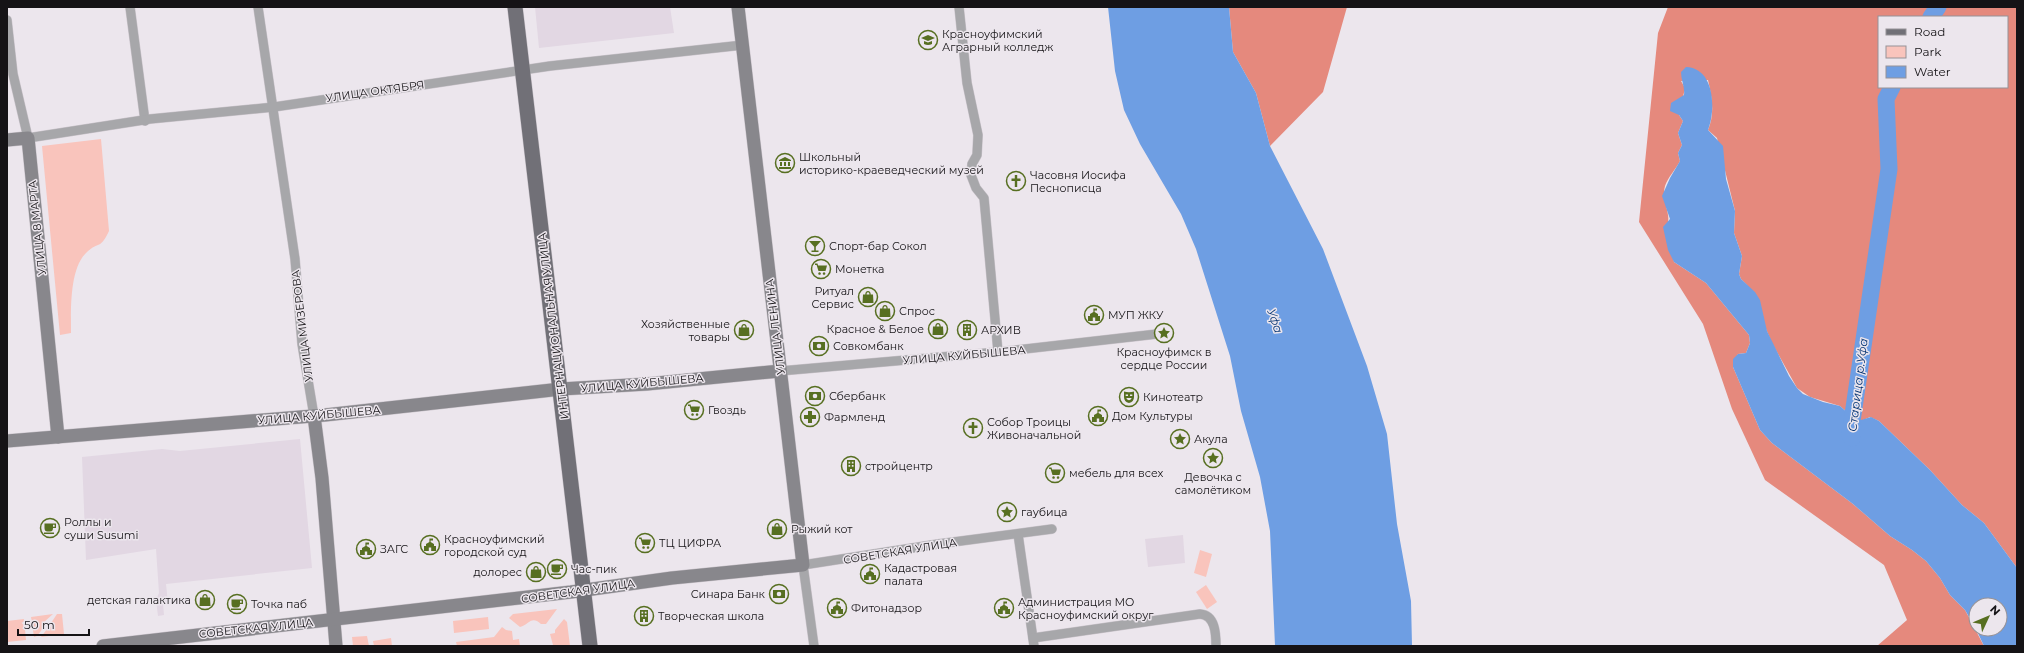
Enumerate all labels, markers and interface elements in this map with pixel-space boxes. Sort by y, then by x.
legend [1878,16,2008,88]
text: Road [1914,24,1945,39]
place label: Красноуфимский Аграрный колледж [942,27,1053,54]
school or university icon: Красноуфимский Аграрный колледж [917,29,939,51]
text: Park [1914,44,1942,59]
text: Water [1914,64,1951,79]
street label: УЛИЦА ОКТЯБРЯ [325,77,425,105]
place label: Школьный историко-краеведческий музей [799,150,984,177]
museum icon: Школьный историко-краеведческий музей [774,152,796,174]
place label: Часовня Иосифа Песнописца [1030,168,1126,195]
church icon: Часовня Иосифа Песнописца [1005,170,1027,192]
street label: УЛИЦА 8 МАРТА [25,179,49,276]
street label: ИНТЕРНАЦИОНАЛЬНАЯ УЛИЦА [535,231,571,420]
bar icon: Спорт-бар Сокол [804,235,826,257]
place label: Спорт-бар Сокол [829,239,927,253]
supermarket icon: Монетка [810,258,832,280]
place label: Монетка [835,262,884,276]
street label: УЛИЦА МИЗЕРОВА [288,269,316,383]
street label: УЛИЦА ЛЕНИНА [762,278,788,376]
place label: Ритуал Сервис [812,284,854,311]
shop icon: Ритуал Сервис [857,286,879,308]
shop icon: Спрос [874,300,896,322]
place label: Спрос [899,304,935,318]
public building icon: МУП ЖКУ [1083,304,1105,326]
water label: Уфа [1264,307,1287,335]
place label: МУП ЖКУ [1108,308,1164,322]
place label: Хозяйственные товары [641,317,730,344]
shop icon: Красное & Белое [927,318,949,340]
shop icon: Хозяйственные товары [733,319,755,341]
building icon: АРХИВ [956,319,978,341]
place label: Красное & Белое [827,322,924,336]
place icon: Красноуфимск в сердце России [1153,322,1175,344]
place label: АРХИВ [981,323,1021,337]
bank icon: Совкомбанк [808,335,830,357]
water label: Старица р.Уфа [1844,337,1871,433]
place label: Совкомбанк [833,339,904,353]
street label: УЛИЦА КУЙБЫШЕВА [902,343,1027,367]
place label: Красноуфимск в сердце России [1116,345,1212,372]
street label: УЛИЦА КУЙБЫШЕВА [580,371,705,395]
bank icon: Сбербанк [804,385,826,407]
theatre icon: Кинотеатр [1118,386,1140,408]
place label: Сбербанк [829,389,886,403]
place label: Кинотеатр [1143,390,1203,404]
supermarket icon: Гвоздь [683,399,705,421]
street label: УЛИЦА КУЙБЫШЕВА [257,403,382,427]
place label: Гвоздь [708,403,746,417]
public building icon: Дом Культуры [1087,405,1109,427]
pharmacy icon: Фармленд [799,406,821,428]
place label: Дом Культуры [1112,409,1193,423]
place label: Фармленд [824,410,885,424]
place label: Собор Троицы Живоначальной [987,415,1081,442]
church icon: Собор Троицы Живоначальной [962,417,984,439]
place icon: Акула [1169,428,1191,450]
place label: Акула [1194,432,1228,446]
place icon: Девочка с самолётиком [1202,447,1224,469]
building icon: стройцентр [840,455,862,477]
place label: стройцентр [865,459,933,473]
supermarket icon: мебель для всех [1044,462,1066,484]
place label: мебель для всех [1069,466,1164,480]
place label: Девочка с самолётиком [1175,470,1251,497]
place icon: гаубица [996,501,1018,523]
place label: гаубица [1021,505,1067,519]
place label: Роллы и суши Susumi [64,515,138,542]
cafe icon: Роллы и суши Susumi [39,517,61,539]
shop icon: Рыжий кот [766,518,788,540]
place label: Рыжий кот [791,522,853,536]
place label: Красноуфимский городской суд [444,532,545,559]
supermarket icon: ТЦ ЦИФРА [634,532,656,554]
public building icon: Красноуфимский городской суд [419,534,441,556]
street label: СОВЕТСКАЯ УЛИЦА [842,535,959,567]
place label: ТЦ ЦИФРА [659,536,722,550]
public building icon: ЗАГС [355,538,377,560]
place label: ЗАГС [380,542,408,556]
cafe icon: Час-пик [546,558,568,580]
shop icon: долорес [525,561,547,583]
place label: Кадастровая палата [884,561,957,588]
place label: Час-пик [571,562,618,576]
public building icon: Кадастровая палата [859,563,881,585]
place label: долорес [473,565,522,579]
street label: СОВЕТСКАЯ УЛИЦА [520,576,637,606]
bank icon: Синара Банк [768,583,790,605]
place label: Синара Банк [691,587,766,601]
shop icon: детская галактика [194,589,216,611]
place label: детская галактика [87,593,191,607]
cafe icon: Точка паб [226,593,248,615]
place label: Администрация МО Красноуфимский округ [1018,595,1154,622]
place label: Точка паб [251,597,307,611]
public building icon: Фитонадзор [826,597,848,619]
public building icon: Администрация МО Красноуфимский округ [993,597,1015,619]
north arrow [1968,597,2008,637]
place label: Фитонадзор [851,601,922,615]
text: N [1987,602,2003,618]
building icon: Творческая школа [633,605,655,627]
place label: Творческая школа [658,609,764,623]
scale bar [18,611,89,637]
street label: СОВЕТСКАЯ УЛИЦА [198,615,315,641]
text: 50 m [24,617,55,632]

